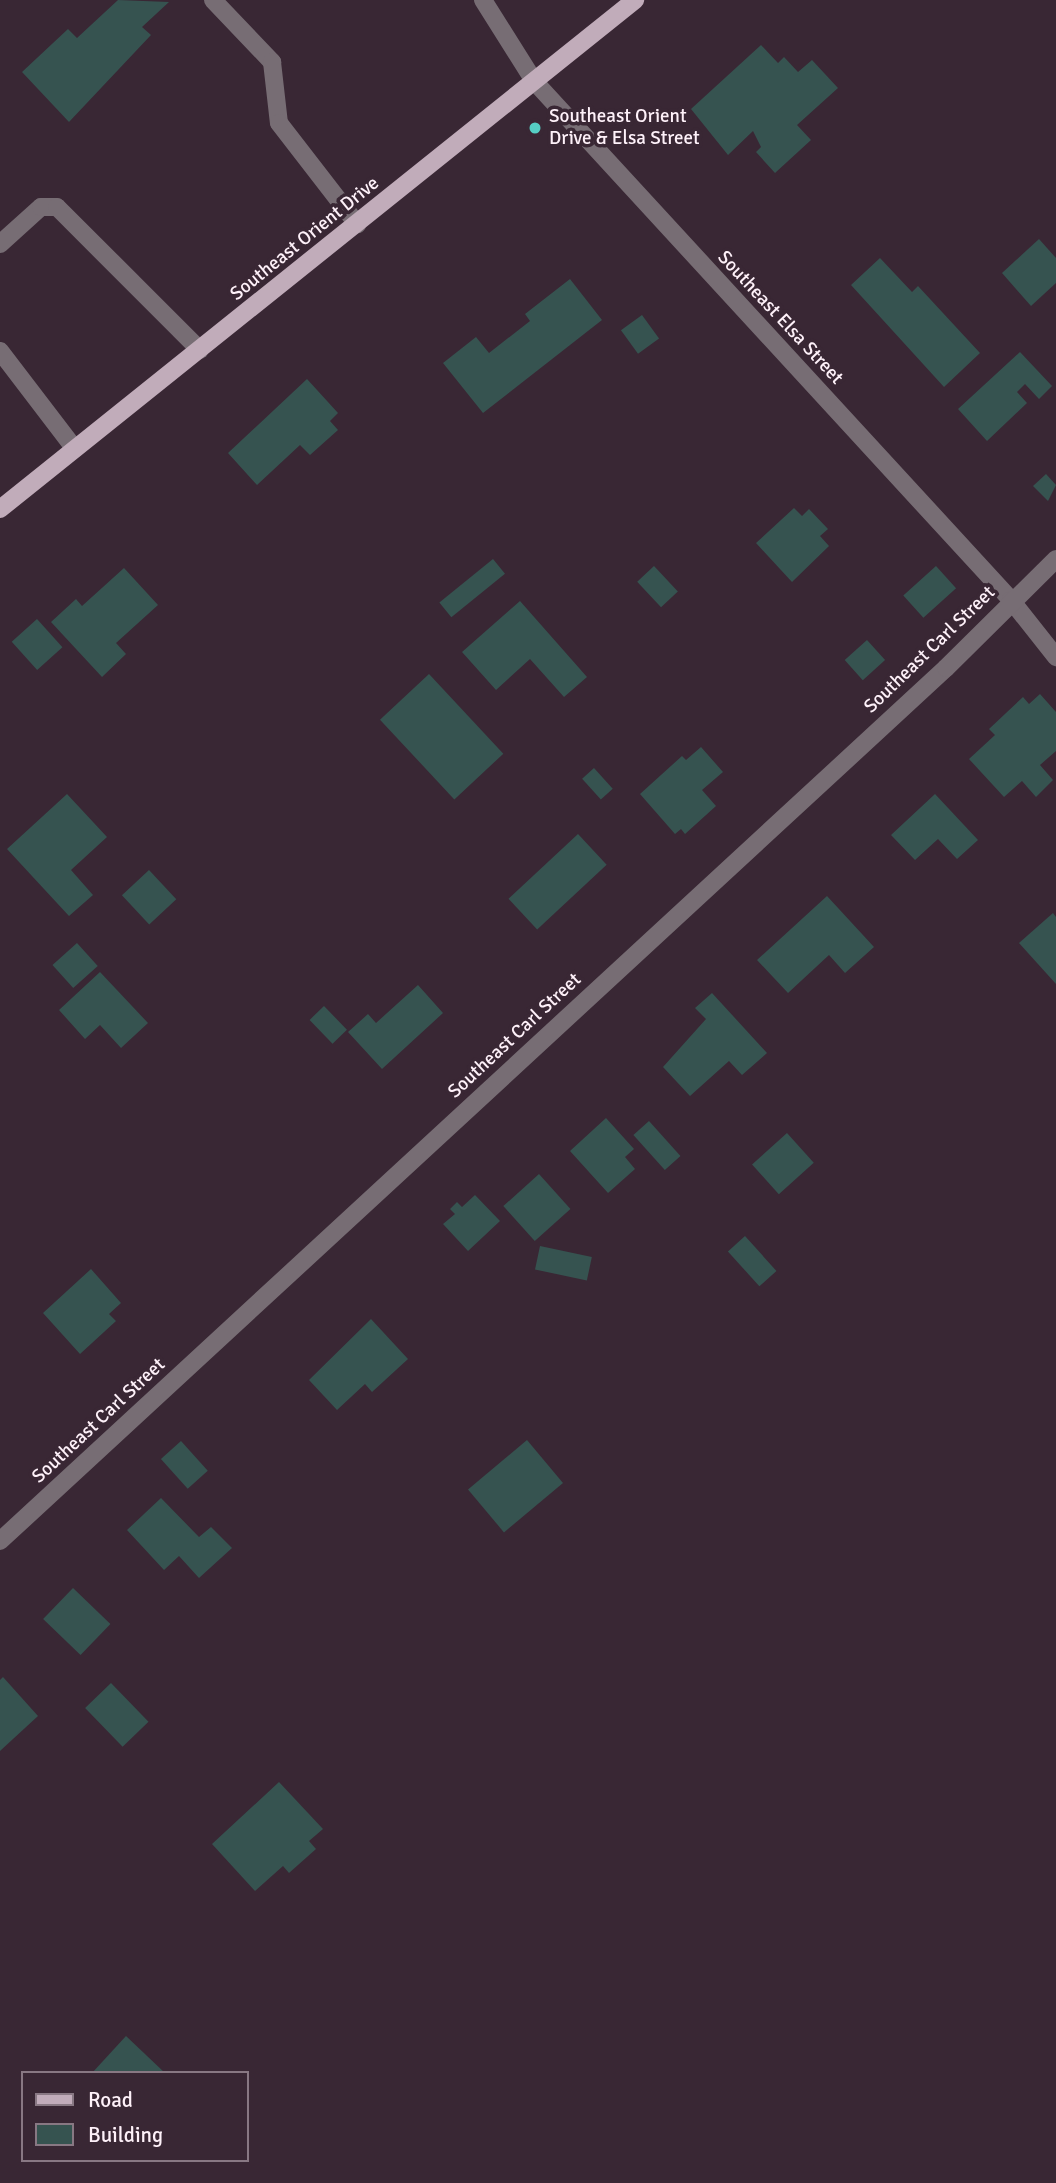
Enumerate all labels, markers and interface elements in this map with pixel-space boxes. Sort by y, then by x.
place label: Southeast Orient Drive & Elsa Street [549,106,700,150]
marker: Southeast Orient Drive & Elsa Street [527,120,543,136]
street label: Southeast Orient Drive [226,172,384,306]
street label: Southeast Elsa Street [712,247,848,389]
street label: Southeast Carl Street [860,582,1000,718]
street label: Southeast Carl Street [444,969,586,1103]
street label: Southeast Carl Street [28,1354,170,1488]
legend [21,2071,248,2162]
text: Road [88,2087,133,2113]
text: Building [88,2122,163,2148]

